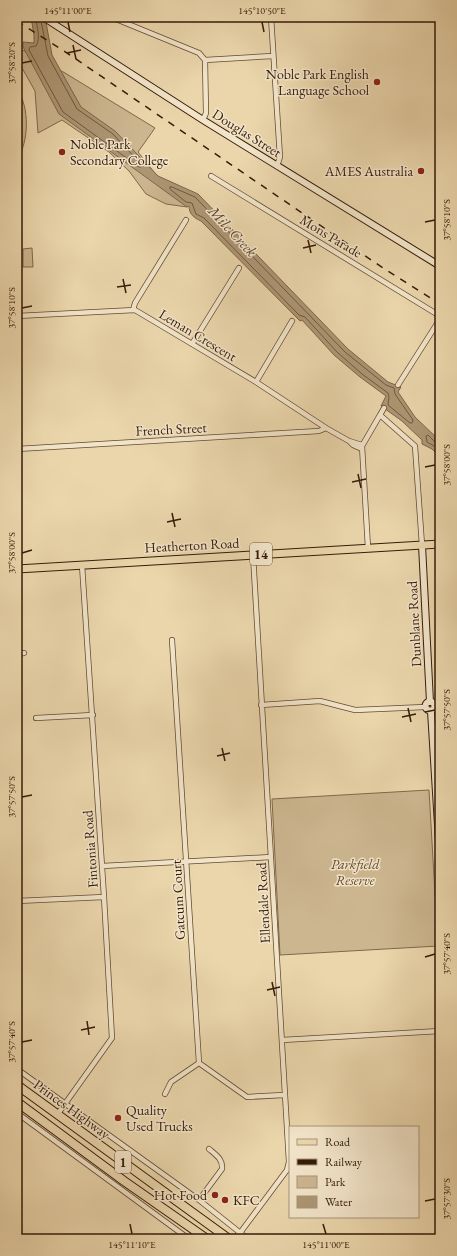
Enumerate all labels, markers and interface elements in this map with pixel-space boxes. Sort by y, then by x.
text: 145°11'00"E [44,4,92,17]
text: 145°10'50"E [238,4,286,17]
text: 37°58'20"S [5,42,18,84]
place label: Noble Park English Language School [266,65,370,99]
marker: Noble Park English Language School [372,77,382,87]
street label: Douglas Street [209,105,285,162]
place label: Noble Park Secondary College [70,135,169,169]
marker: Noble Park Secondary College [57,147,67,157]
place label: AMES Australia [324,162,413,180]
marker: AMES Australia [416,166,426,176]
text: 37°58'10"S [440,199,453,241]
water label: Mile Creek [204,201,262,261]
street label: Mons Parade [297,210,366,262]
text: 37°58'10"S [5,287,18,329]
street label: Leman Crescent [156,305,241,366]
street label: French Street [135,418,208,440]
text: 37°58'00"S [440,444,453,486]
text: 37°58'00"S [5,532,18,574]
street label: Heatherton Road [144,533,241,556]
road number: 14 [250,543,272,565]
street label: Dunblane Road [403,580,425,668]
text: 37°57'50"S [440,689,453,731]
text: 37°57'50"S [5,776,18,818]
street label: Fintonia Road [78,809,102,888]
park label: Parkfield Reserve [331,855,380,889]
street label: Gatcum Court [167,859,189,941]
street label: Ellendale Road [252,861,274,944]
text: 37°57'40"S [440,933,453,975]
text: 37°57'40"S [5,1021,18,1063]
street label: Princes Highway [30,1075,114,1143]
place label: Quality Used Trucks [126,1101,193,1135]
marker: Quality Used Trucks [113,1113,123,1123]
legend [289,1126,419,1218]
text: Road [325,1134,351,1150]
road number: 1 [115,1151,131,1173]
text: Railway [325,1154,363,1170]
text: Park [325,1174,346,1190]
text: 37°57'30"S [440,1178,453,1220]
place label: Hot Food [154,1186,208,1204]
marker: Hot Food [210,1190,220,1200]
place label: KFC [233,1191,260,1209]
text: Water [325,1194,352,1210]
marker: KFC [220,1195,230,1205]
text: 145°11'10"E [108,1238,156,1251]
text: 145°11'00"E [302,1238,350,1251]

